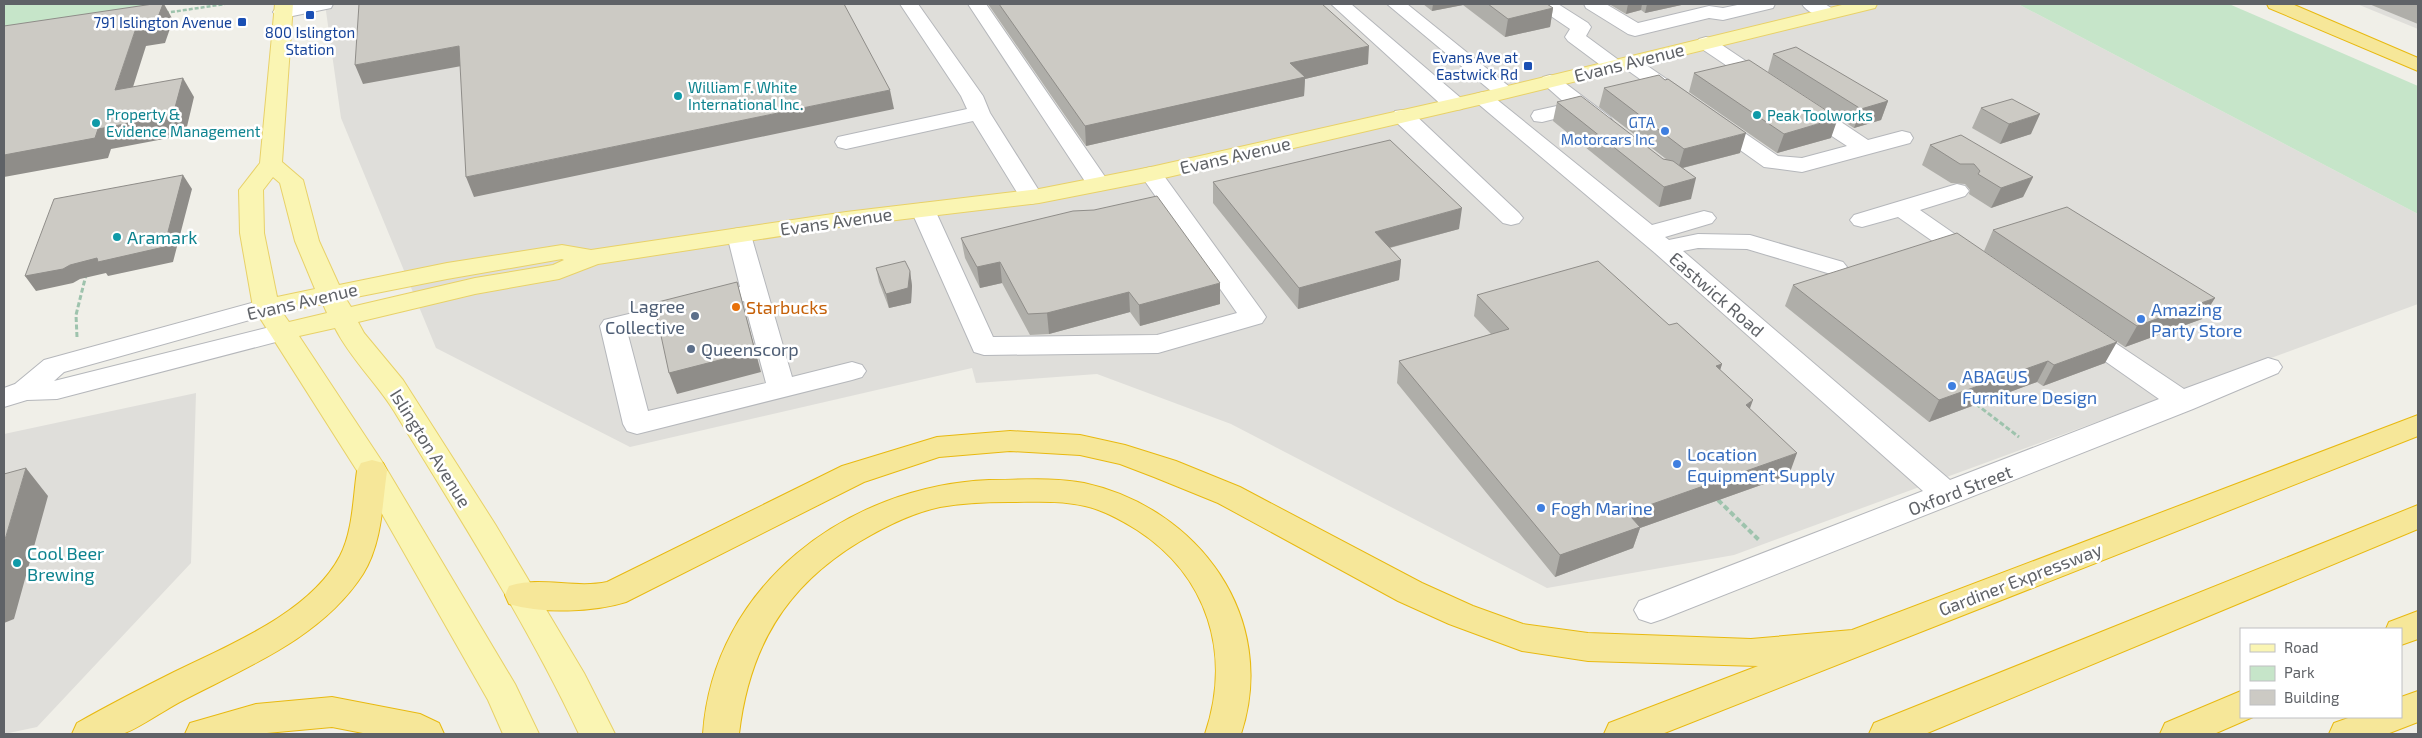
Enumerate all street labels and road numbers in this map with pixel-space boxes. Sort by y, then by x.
street label: Evans Avenue [1572,38,1686,86]
street label: Evans Avenue [1178,132,1292,178]
street label: Evans Avenue [779,202,893,240]
street label: Eastwick Road [1665,247,1769,341]
street label: Evans Avenue [245,278,359,324]
street label: Islington Avenue [386,385,476,511]
street label: Oxford Street [1905,460,2015,520]
street label: Gardiner Expressway [1935,538,2105,620]

